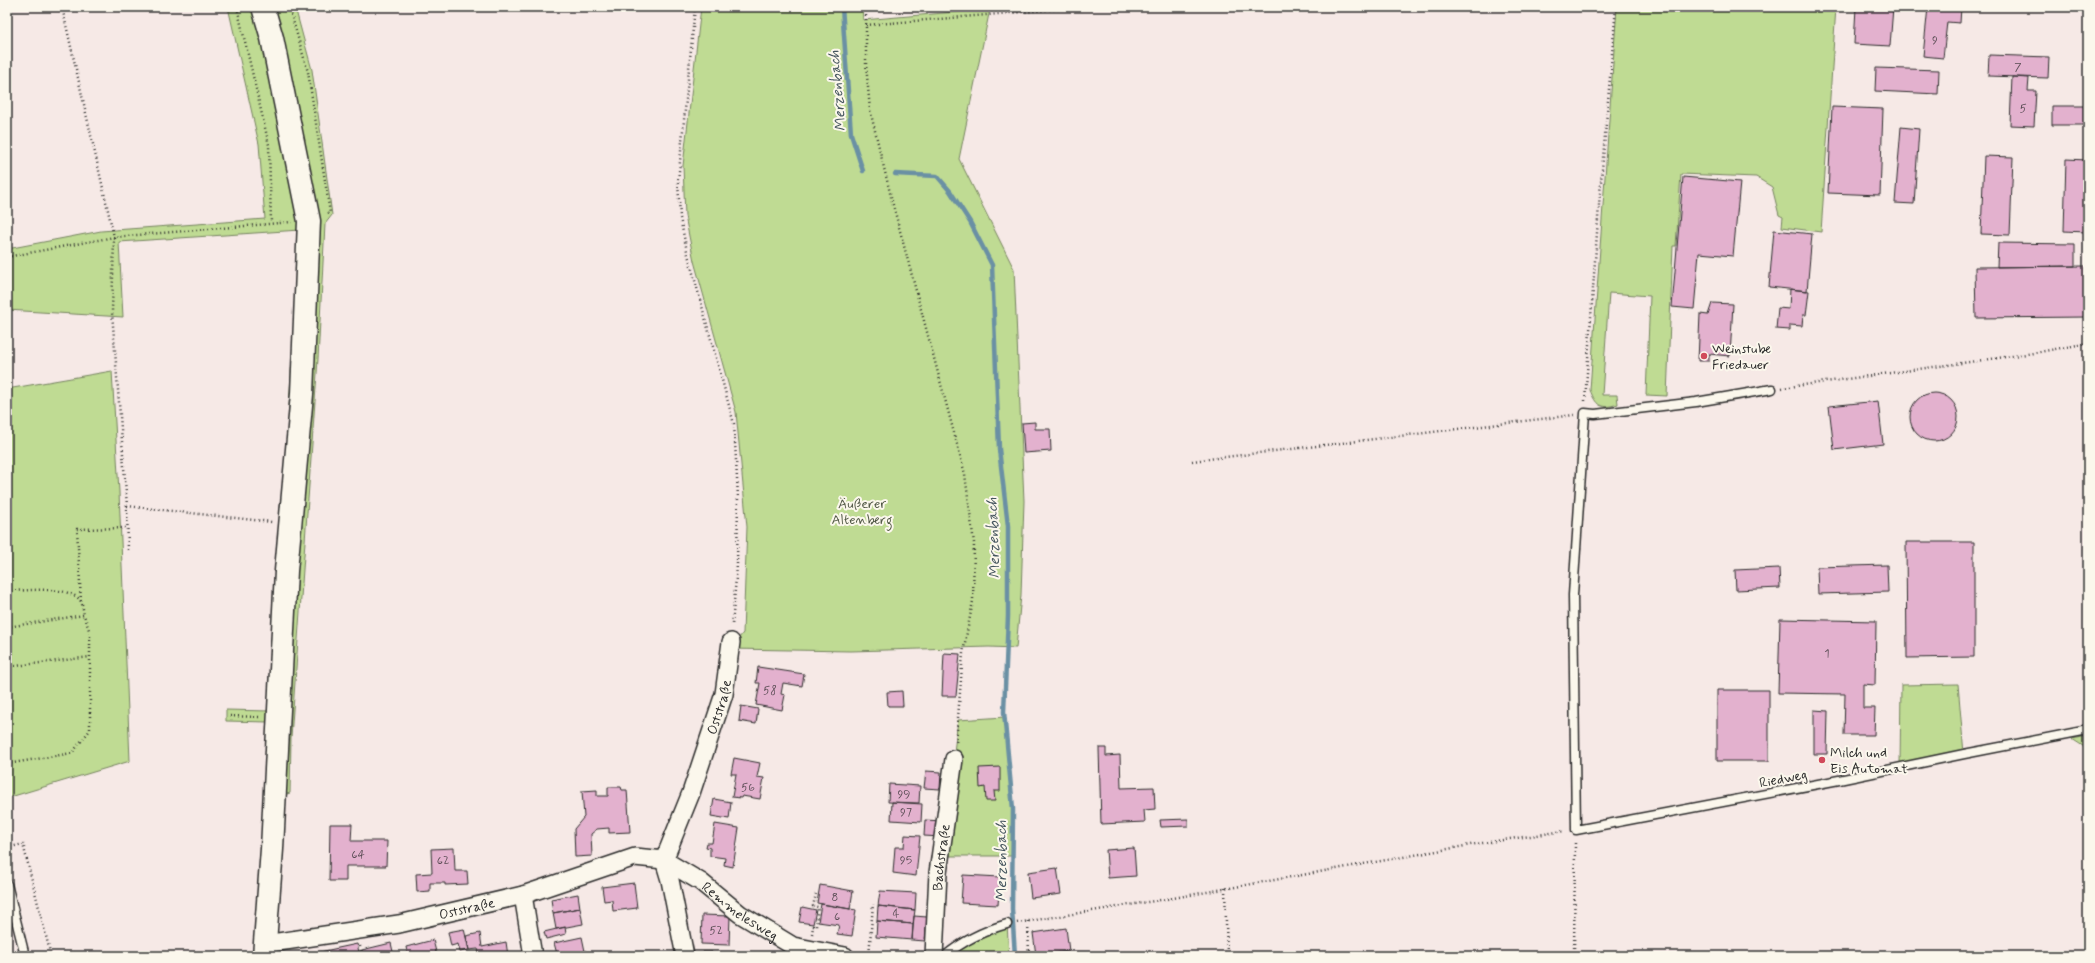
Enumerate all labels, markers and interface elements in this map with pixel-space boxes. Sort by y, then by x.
house number: 9 [1932,33,1938,49]
water label: Merzenbach [824,49,851,132]
house number: 7 [2014,60,2022,76]
house number: 5 [2019,101,2027,117]
place label: Weinstube Friedauer [1712,340,1771,374]
marker: Weinstube Friedauer [1699,351,1709,361]
park label: Äußerer Altenberg [831,495,893,531]
water label: Merzenbach [983,497,1005,579]
house number: 1 [1824,646,1830,662]
street label: Oststraße [703,679,736,737]
house number: 58 [763,683,777,699]
place label: Milch und Eis Automat [1830,744,1908,778]
marker: Milch und Eis Automat [1817,755,1827,765]
street label: Riedweg [1758,766,1809,792]
house number: 56 [741,780,755,796]
house number: 99 [897,787,911,803]
house number: 97 [900,805,912,821]
water label: Merzenbach [992,820,1012,902]
street label: Bachstraße [929,823,955,891]
house number: 64 [351,847,365,863]
house number: 62 [437,853,449,869]
house number: 95 [900,853,912,869]
street label: Remmelesweg [697,878,781,945]
house number: 8 [832,890,838,906]
street label: Oststraße [437,894,497,924]
house number: 4 [893,906,900,922]
house number: 6 [834,909,840,925]
house number: 52 [709,923,723,939]

